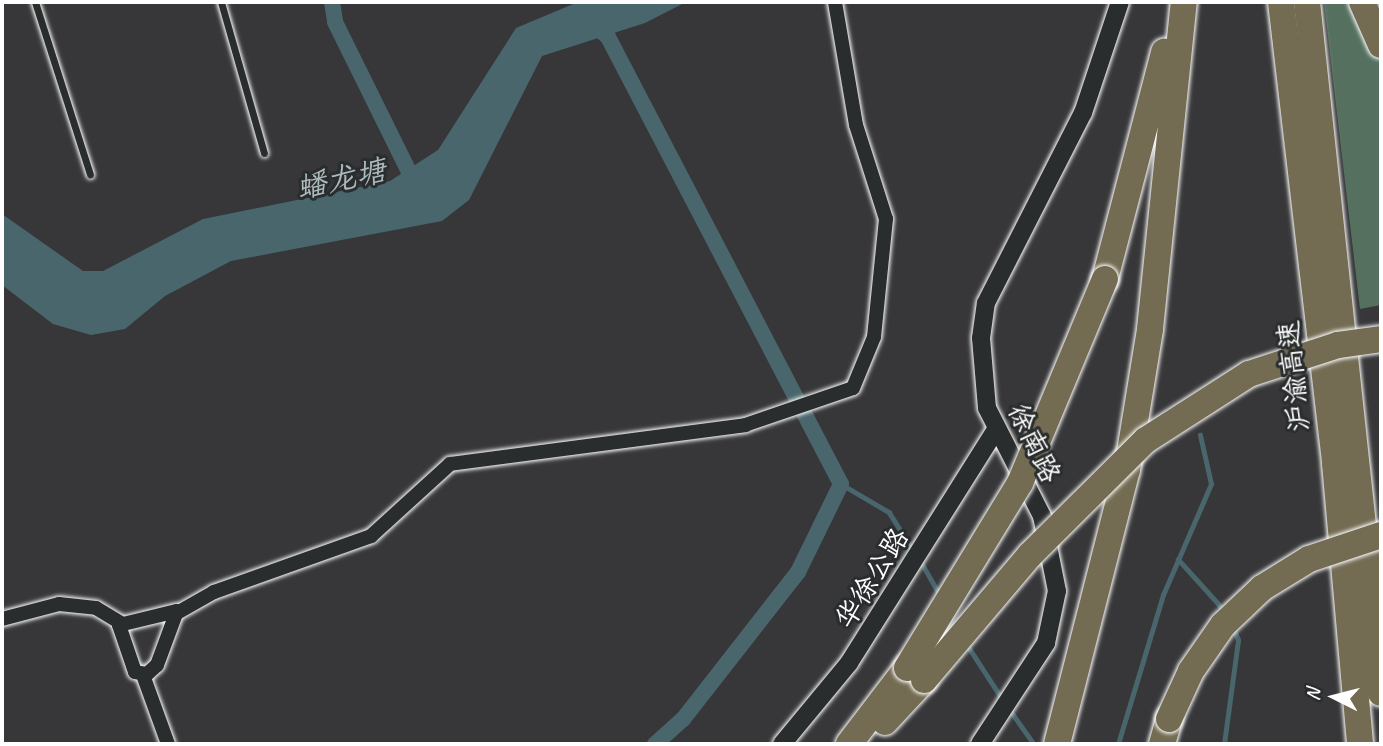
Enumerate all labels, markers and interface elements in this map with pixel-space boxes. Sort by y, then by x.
water label: 蟠龙塘 [293,152,389,206]
street label: 沪渝高速 [1271,319,1317,433]
street label: 徐南路 [1000,398,1068,488]
street label: 华徐公路 [828,522,916,634]
north arrow [1299,662,1369,732]
text: N [1301,688,1326,702]

